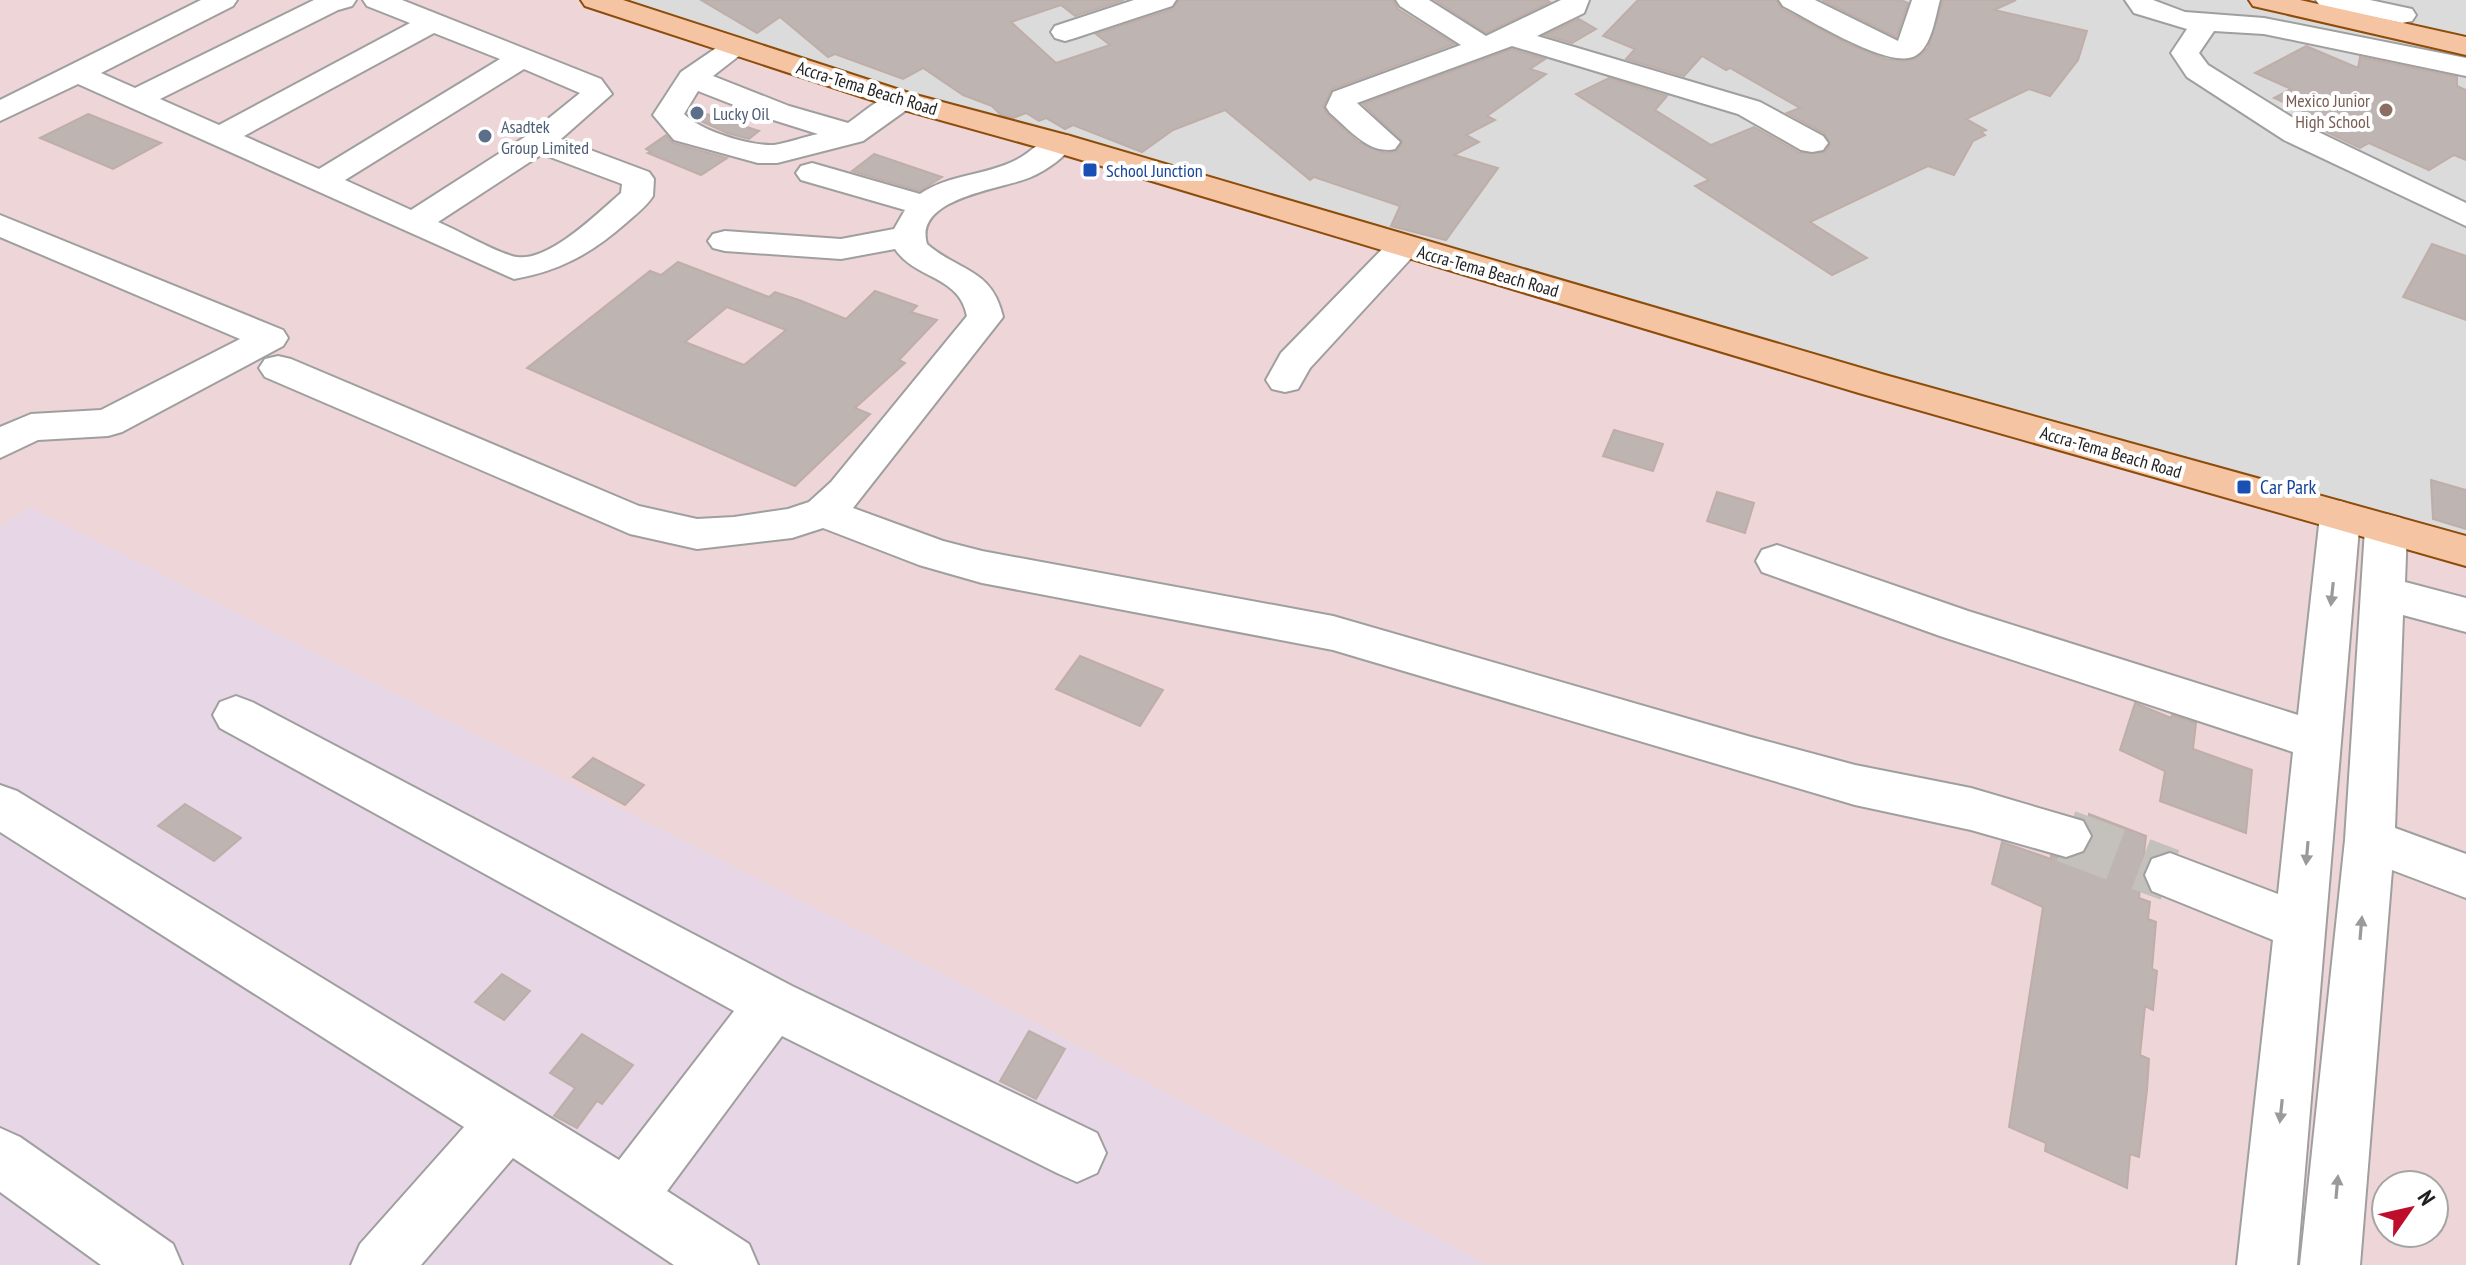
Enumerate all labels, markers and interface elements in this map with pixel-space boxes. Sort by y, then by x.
street label: Accra-Tema Beach Road [794,56,940,120]
place label: Mexico Junior High School [2286,89,2371,133]
marker: Mexico Junior High School [2377,101,2395,119]
place label: Lucky Oil [713,102,770,125]
marker: Lucky Oil [688,104,706,122]
place label: Asadtek Group Limited [501,115,589,159]
marker: Asadtek Group Limited [476,127,494,145]
place label: School Junction [1106,159,1203,182]
marker: School Junction [1081,161,1099,179]
street label: Accra-Tema Beach Road [1415,240,1561,302]
street label: Accra-Tema Beach Road [2038,421,2184,483]
place label: Car Park [2260,474,2317,500]
marker: Car Park [2235,478,2253,496]
one-way arrow [2326,582,2339,607]
one-way arrow [2300,841,2313,866]
one-way arrow [2355,915,2368,940]
one-way arrow [2274,1099,2287,1124]
north arrow [2370,1169,2450,1249]
one-way arrow [2331,1174,2344,1199]
text: N [2412,1185,2442,1211]

